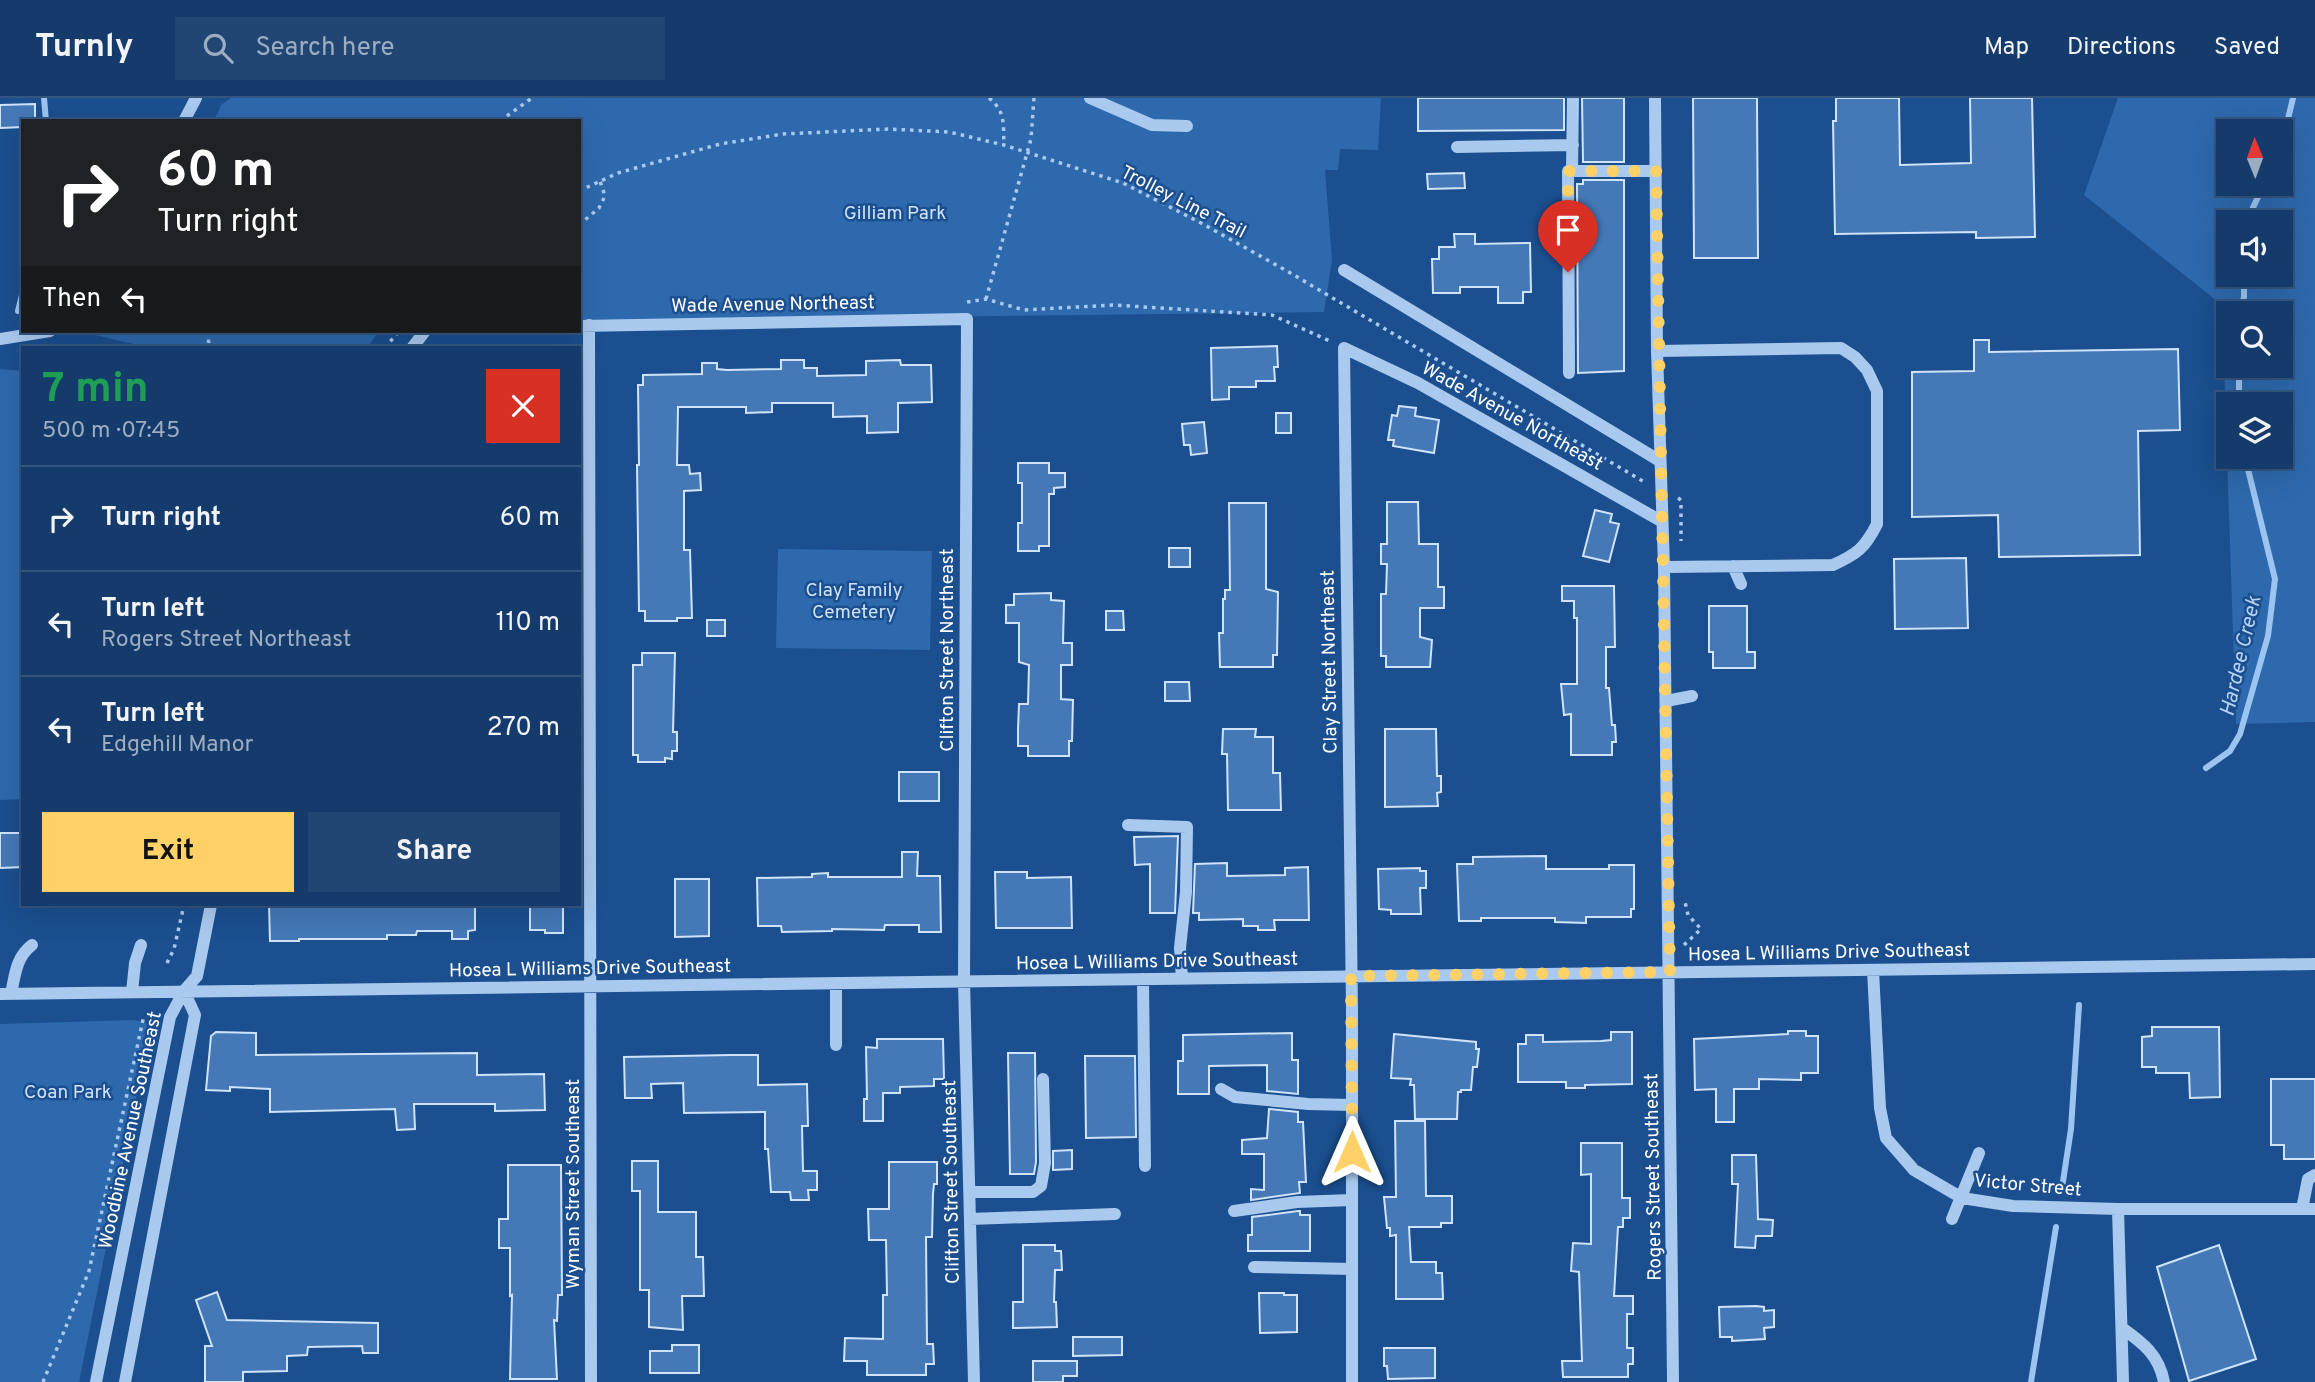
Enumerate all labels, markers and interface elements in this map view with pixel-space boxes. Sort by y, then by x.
search box [175,17,665,80]
text: Turnly [35,27,133,69]
icon: search [199,29,237,67]
text: Search here [255,32,394,65]
text: Map [1984,33,2029,63]
text: Directions [2067,33,2176,63]
text: Saved [2214,33,2280,63]
north arrow [2216,119,2292,196]
map controls [2216,119,2293,469]
text: 60 m [157,142,275,204]
icon: right [42,147,133,238]
street label: Trolley Line Trail [1116,161,1250,245]
pin [1538,200,1598,272]
park label: Gilliam Park [844,202,946,226]
text: Turn right [157,203,299,243]
button: sound [2216,210,2293,287]
icon: arrive [1549,211,1587,249]
icon: left [115,280,153,318]
text: Then [42,283,101,316]
street label: Wade Avenue Northeast [671,291,875,319]
button: search [2216,301,2293,378]
street label: Wade Avenue Northeast [1417,357,1607,477]
text: 7 min [42,364,149,417]
button: close [486,369,560,443]
button: layers [2216,392,2293,469]
text: 500 m · 07:45 [42,417,180,446]
icon: right [42,500,80,538]
text: Turn right [101,502,221,535]
text: 60 m [500,502,560,535]
street label: Clifton Street Northeast [936,548,960,752]
street label: Clay Street Northeast [1316,570,1344,754]
park label: Clay Family Cemetery [805,579,903,625]
text: Turn left [101,593,205,626]
water label: Hardee Creek [2215,593,2269,719]
icon: left [42,605,80,643]
text: 110 m [496,607,560,640]
text: Rogers Street Northeast [101,626,351,655]
text: Turn left [101,698,205,731]
icon: left [42,710,80,748]
text: 270 m [487,712,560,745]
text: Edgehill Manor [101,731,254,760]
button: Exit [42,812,294,892]
button: Share [308,812,560,892]
street label: Hosea L Williams Drive Southeast [1688,939,1970,967]
street label: Hosea L Williams Drive Southeast [1016,948,1298,976]
street label: Hosea L Williams Drive Southeast [449,955,731,983]
street label: Woodbine Avenue Southeast [94,1009,168,1252]
street label: Rogers Street Southeast [1640,1073,1668,1281]
street label: Wyman Street Southeast [562,1079,586,1289]
street label: Clifton Street Southeast [938,1080,966,1284]
park label: Coan Park [24,1081,112,1105]
position arrow [1315,1115,1389,1189]
street label: Victor Street [1973,1169,2083,1203]

